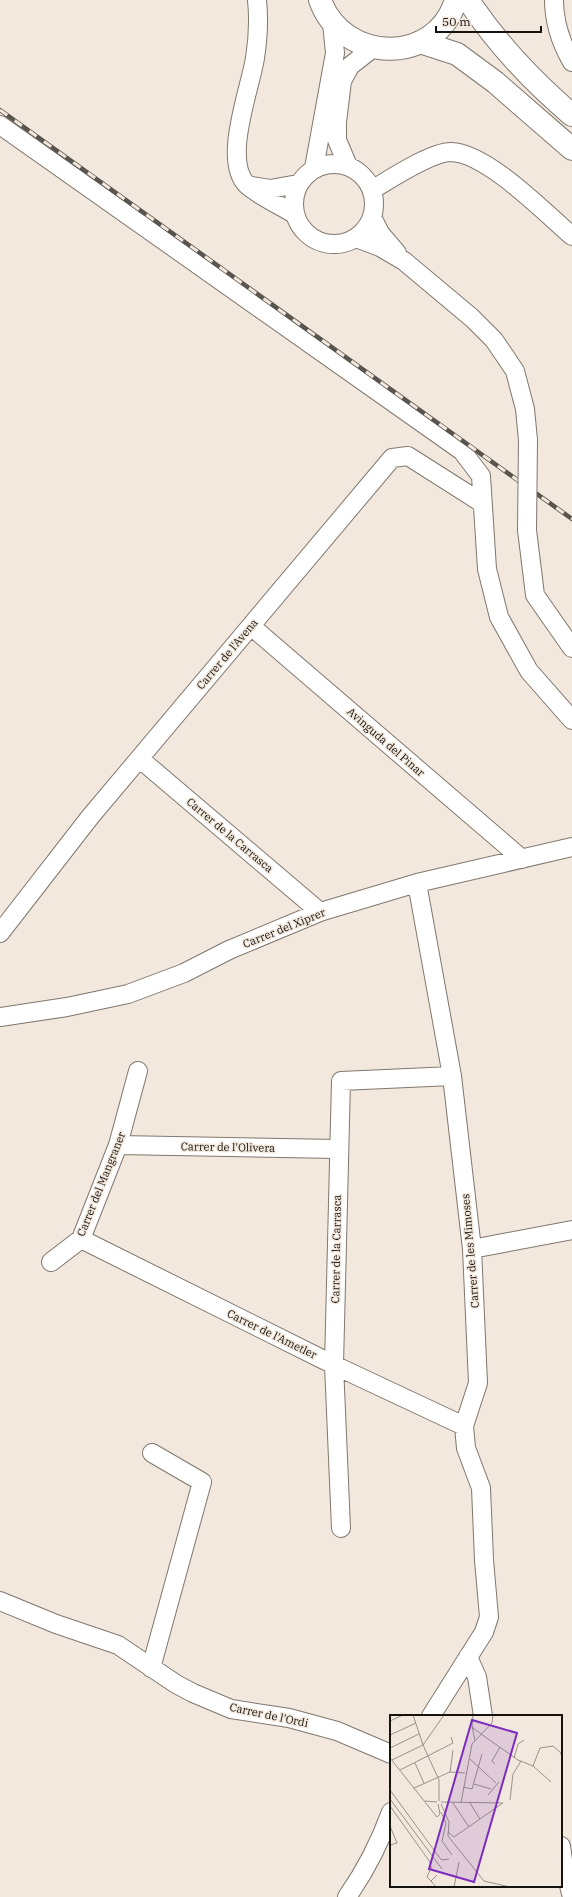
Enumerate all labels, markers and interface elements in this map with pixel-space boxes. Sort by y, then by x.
scale bar [436,8,541,34]
text: 50 m [442,14,471,29]
street label: Carrer de l'Avena [193,616,261,692]
street label: Avinguda del Pinar [344,704,428,780]
street label: Carrer de la Carrasca [184,795,276,875]
street label: Carrer del Xiprer [241,905,327,951]
street label: Carrer del Mangraner [74,1129,128,1238]
street label: Carrer de l'Olivera [181,1139,275,1155]
street label: Carrer de les Mimoses [458,1193,482,1309]
street label: Carrer de la Carrasca [328,1194,344,1304]
street label: Carrer de l'Ametler [225,1306,319,1362]
street label: Carrer de l'Ordi [228,1700,310,1730]
inset map [390,1715,562,1887]

